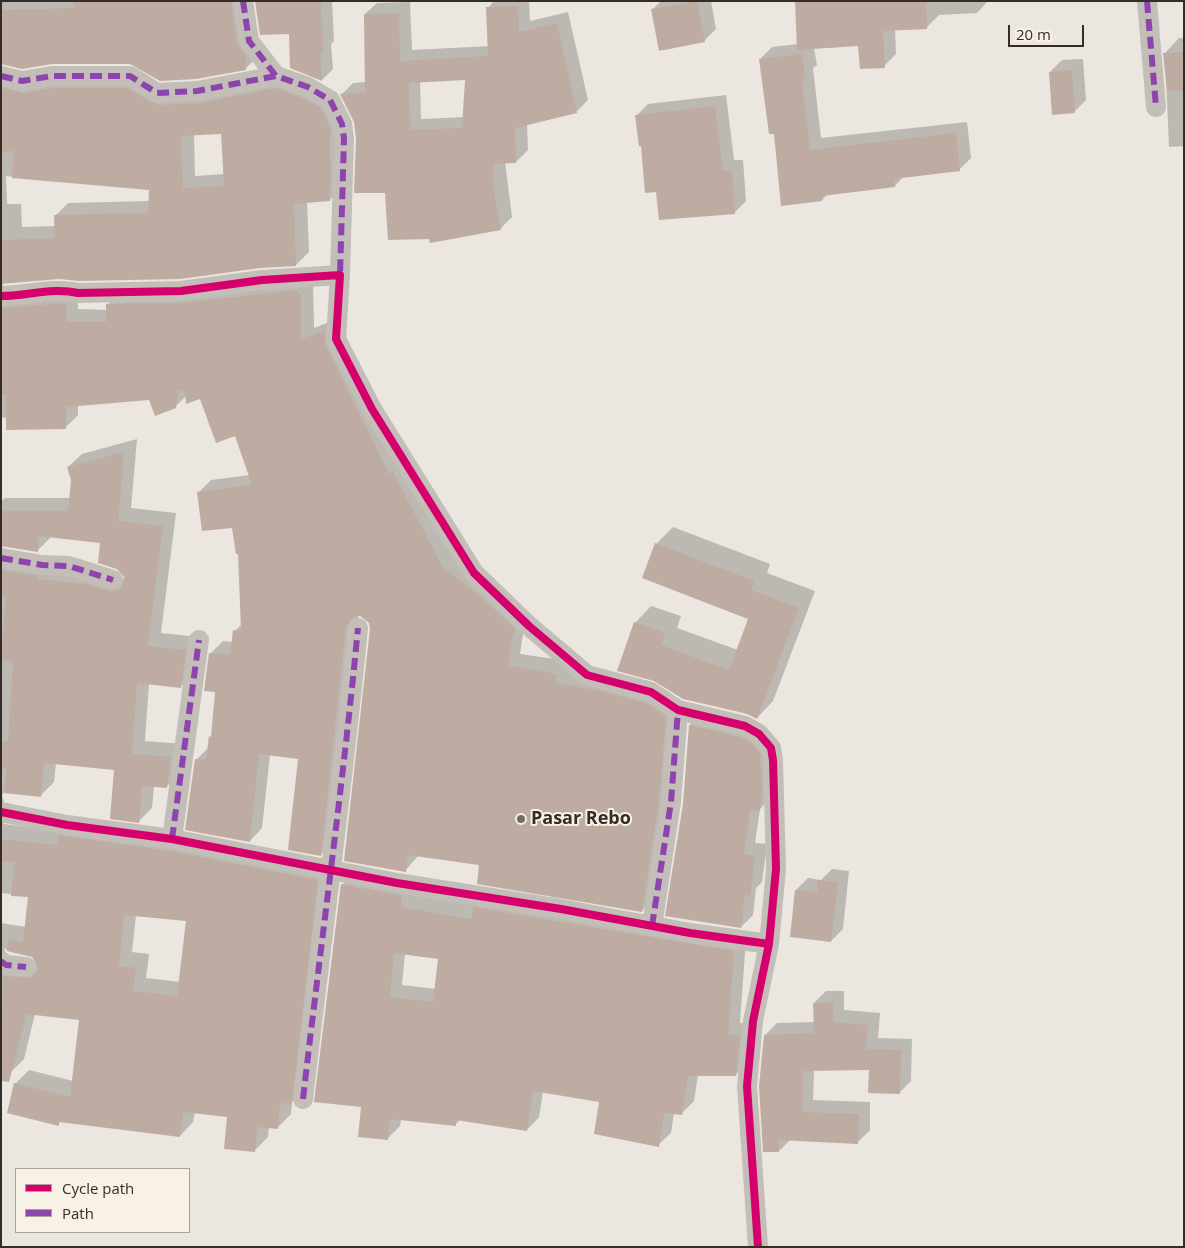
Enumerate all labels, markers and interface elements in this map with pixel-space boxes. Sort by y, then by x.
scale bar [1010,15,1086,47]
text: 20 m [1016,24,1051,44]
place label: Pasar Rebo [531,808,631,830]
marker: Pasar Rebo [515,813,527,825]
legend [15,1168,190,1233]
text: Cycle path [62,1178,134,1198]
text: Path [62,1203,94,1223]

